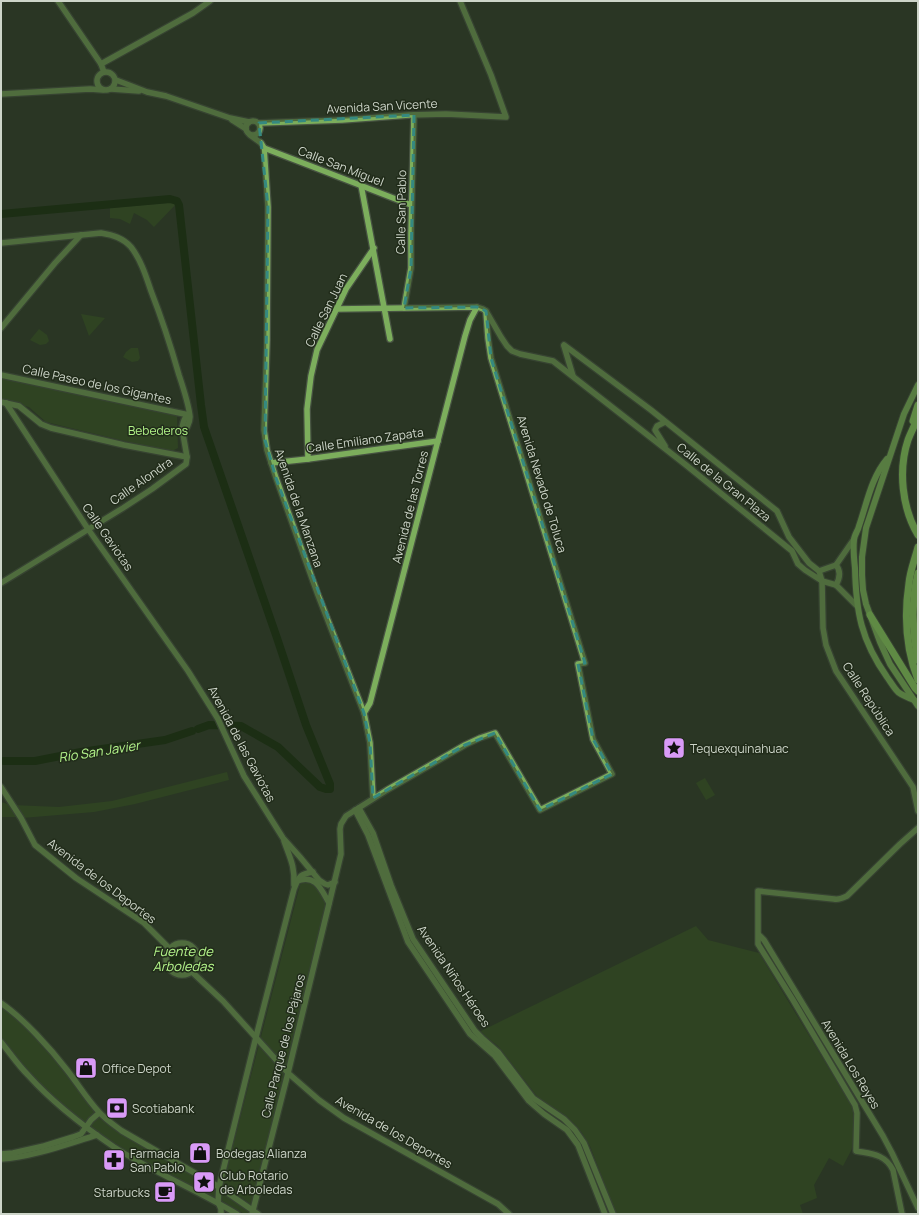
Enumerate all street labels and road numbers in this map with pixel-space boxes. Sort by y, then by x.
street label: Avenida San Vicente [326,95,438,117]
street label: Calle San Miguel [296,142,386,190]
street label: Calle San Pablo [392,170,410,254]
street label: Calle San Juan [301,270,351,350]
street label: Calle Paseo de los Gigantes [21,360,173,408]
street label: Avenida Nevado de Toluca [513,413,571,555]
street label: Calle Emiliano Zapata [305,423,425,457]
street label: Calle de la Gran Plaza [673,439,775,525]
street label: Avenida de la Manzana [271,446,327,570]
street label: Avenida de las Torres [388,449,432,565]
street label: Calle Alondra [106,453,176,509]
street label: Calle Gaviotas [78,500,138,574]
street label: Calle República [839,659,899,739]
street label: Avenida de las Gaviotas [204,683,280,805]
street label: Avenida de los Deportes [44,834,160,928]
street label: Avenida Niños Héroes [413,922,495,1030]
street label: Calle Parque de los Pájaros [257,972,309,1120]
street label: Avenida Los Reyes [818,1016,884,1112]
street label: Avenida de los Deportes [332,1092,456,1172]

